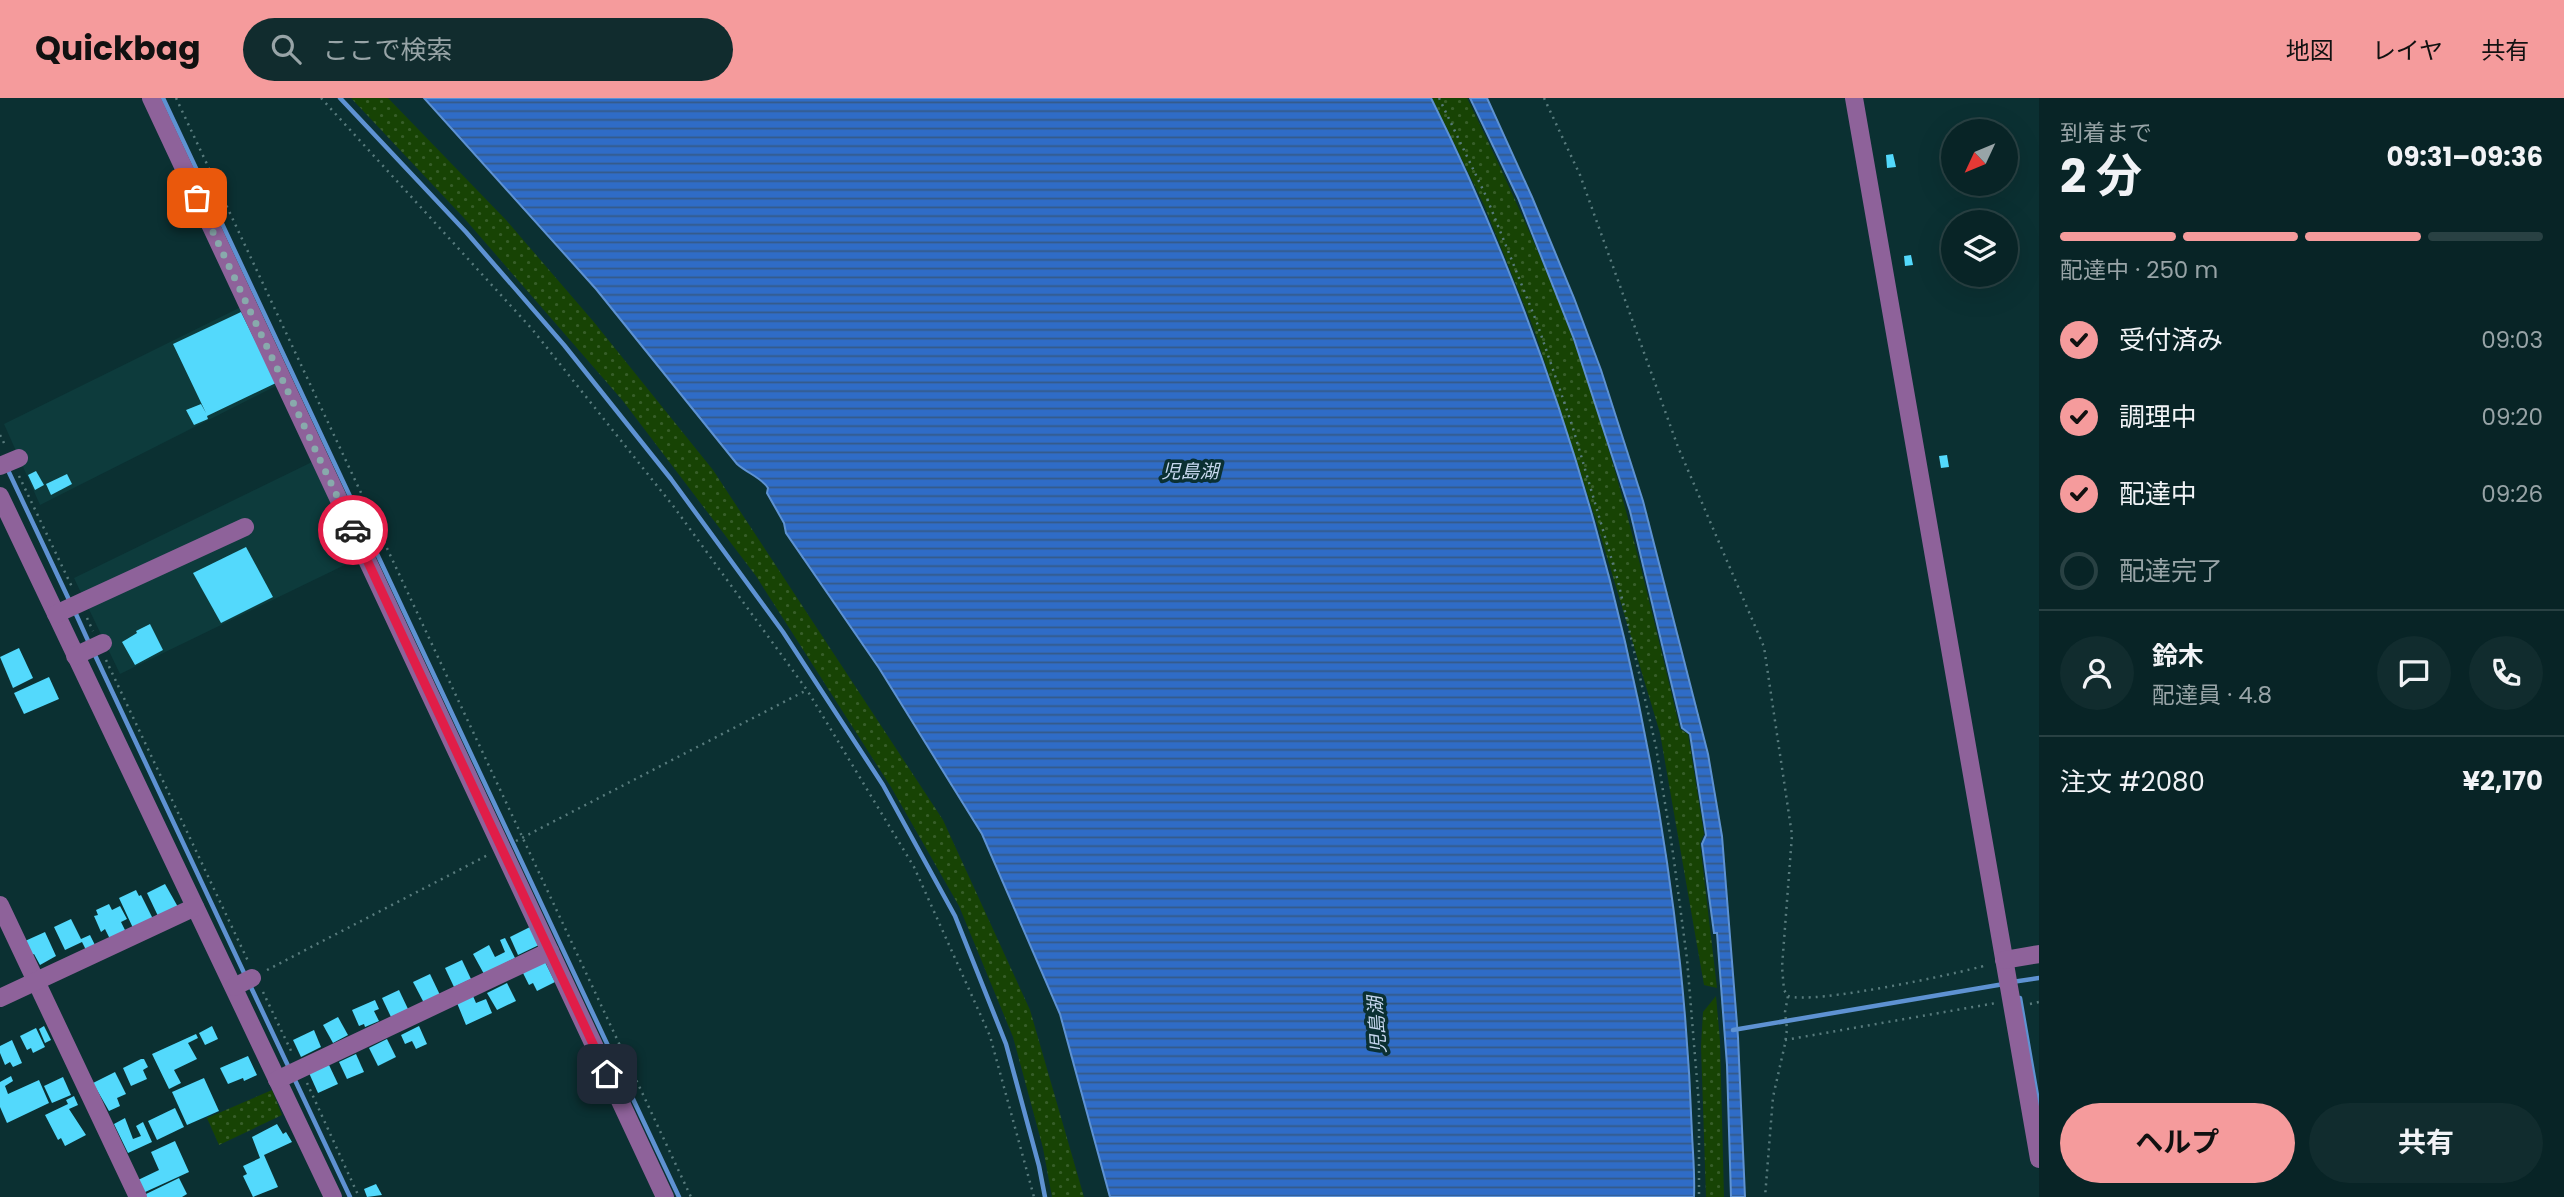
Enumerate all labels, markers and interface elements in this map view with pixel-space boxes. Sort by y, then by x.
search box [243,18,733,81]
text: Quickbag [35,25,201,72]
icon: search [267,30,305,68]
text: ここで検索 [323,32,453,68]
text: 地図 [2286,34,2334,67]
text: レイヤ [2372,34,2443,67]
text: 共有 [2481,34,2529,67]
text: 到着まで [2060,117,2152,149]
north arrow [1941,119,2018,196]
map controls [1941,119,2018,287]
text: 09:31–09:36 [2386,139,2543,175]
text: 2 分 [2060,144,2142,208]
pin [167,168,227,228]
icon: bag [178,179,216,217]
button: layers [1941,210,2018,287]
text: 配達中 · 250 m [2060,254,2218,286]
icon: check [2060,321,2098,359]
text: 受付済み [2119,322,2223,358]
text: 09:03 [2481,324,2543,356]
icon: check [2060,398,2098,436]
text: 調理中 [2119,399,2197,435]
text: 09:20 [2481,401,2543,433]
water label: 児島湖 [1161,458,1221,485]
icon: check [2060,475,2098,513]
text: 配達中 [2119,476,2197,512]
text: 09:26 [2481,478,2543,510]
courier [318,495,388,565]
icon: car [334,511,372,549]
text: 配達完了 [2119,553,2223,589]
button: person [2060,636,2134,710]
button: chat [2377,636,2451,710]
button: phone [2469,636,2543,710]
text: 鈴木 [2152,638,2204,674]
text: 配達員 · 4.8 [2152,679,2272,711]
text: ¥2,170 [2463,763,2543,799]
text: 注文 #2080 [2060,764,2205,800]
water label: 児島湖 [1361,993,1392,1054]
pin [577,1044,637,1104]
icon: home [588,1055,626,1093]
button: ヘルプ [2060,1103,2295,1183]
button: 共有 [2309,1103,2543,1183]

